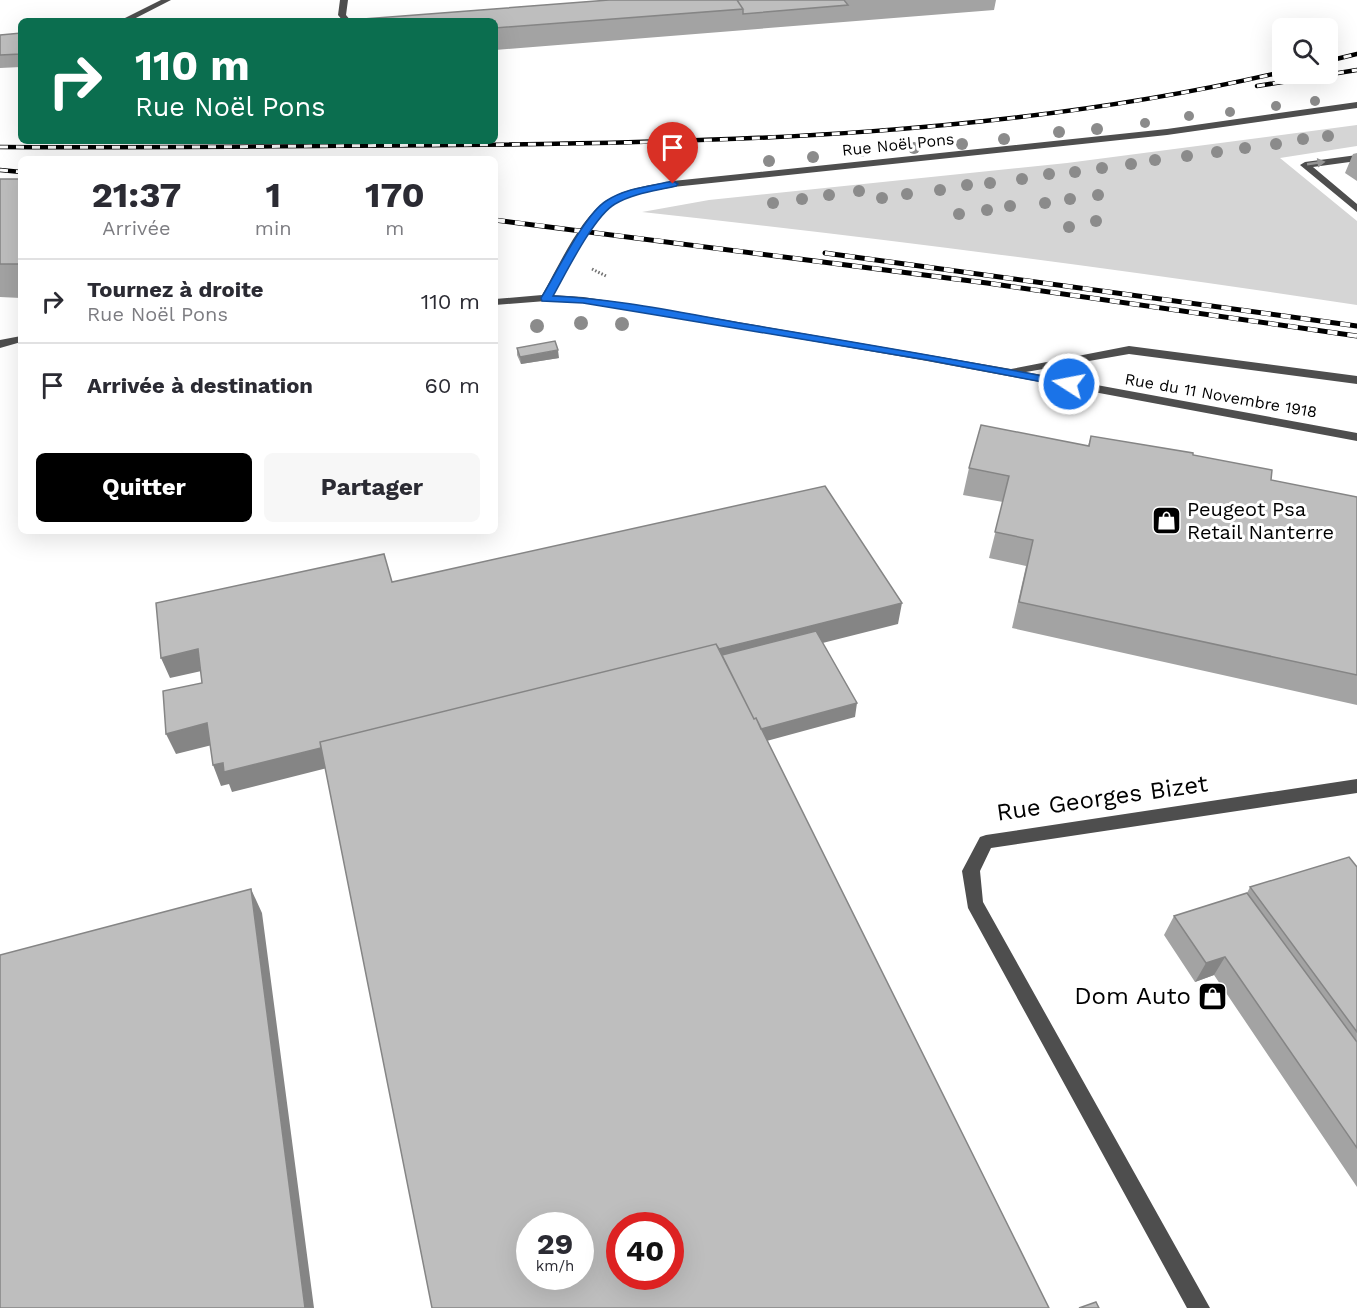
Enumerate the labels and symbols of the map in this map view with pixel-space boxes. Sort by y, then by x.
pin [647,122,698,184]
street label: Rue Noël Pons [841,129,955,160]
one-way arrow [1307,159,1326,168]
position arrow [1037,352,1101,416]
street label: Rue du 11 Novembre 1918 [1123,369,1319,422]
place label: Peugeot Psa Retail Nanterre [1187,497,1334,544]
shop icon: Peugeot Psa Retail Nanterre [1150,505,1182,537]
street label: Rue Georges Bizet [995,769,1209,827]
shop icon: Dom Auto [1196,980,1228,1012]
place label: Dom Auto [1074,982,1191,1010]
speed limit sign: 40 [606,1212,684,1290]

